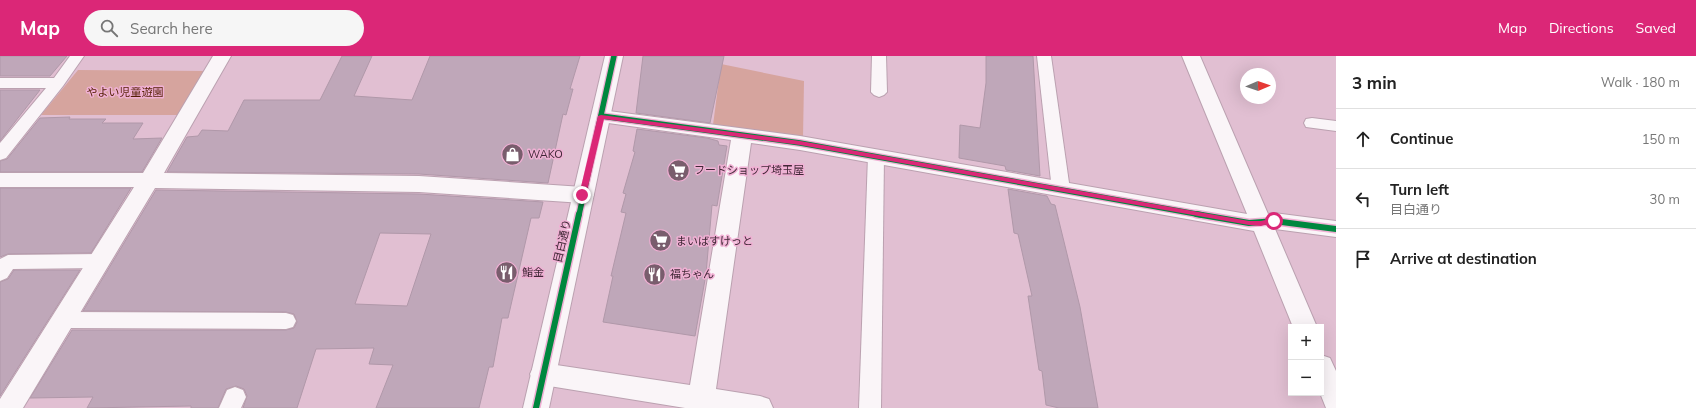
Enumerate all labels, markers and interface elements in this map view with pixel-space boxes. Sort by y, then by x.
search box [84,10,364,46]
text: Map [20,16,60,40]
icon: search [98,17,120,39]
text: Search here [130,19,213,38]
text: Map [1498,19,1527,37]
text: Directions [1549,19,1614,37]
text: Saved [1636,19,1676,37]
north arrow [1240,68,1276,104]
text: 3 min [1352,72,1397,93]
text: Walk · 180 m [1601,74,1680,90]
park label: やよい児童遊園 [87,85,164,99]
icon: ahead [1352,128,1374,150]
text: Continue [1390,129,1453,148]
text: 150 m [1642,131,1680,147]
shop icon: WAKO [499,141,525,167]
place label: WAKO [528,147,563,161]
supermarket icon: フードショップ埼玉屋 [665,157,691,183]
place label: フードショップ埼玉屋 [694,163,804,177]
text: Turn left [1390,180,1449,199]
route end [573,186,591,204]
icon: left [1352,188,1374,210]
text: 30 m [1650,191,1680,207]
text: 目白通り [1390,201,1442,217]
route start [1265,212,1283,230]
street label: 目白通り [550,218,574,264]
supermarket icon: まいばすけっと [647,228,673,254]
place label: まいばすけっと [676,234,753,248]
icon: arrive [1352,248,1374,270]
text: Arrive at destination [1390,249,1537,268]
restaurant icon: 鮨金 [494,259,520,285]
restaurant icon: 福ちゃん [641,261,667,287]
place label: 鮨金 [522,265,544,279]
place label: 福ちゃん [670,267,714,281]
map controls [1288,324,1324,396]
button: + [1288,324,1324,360]
button: − [1288,360,1324,396]

